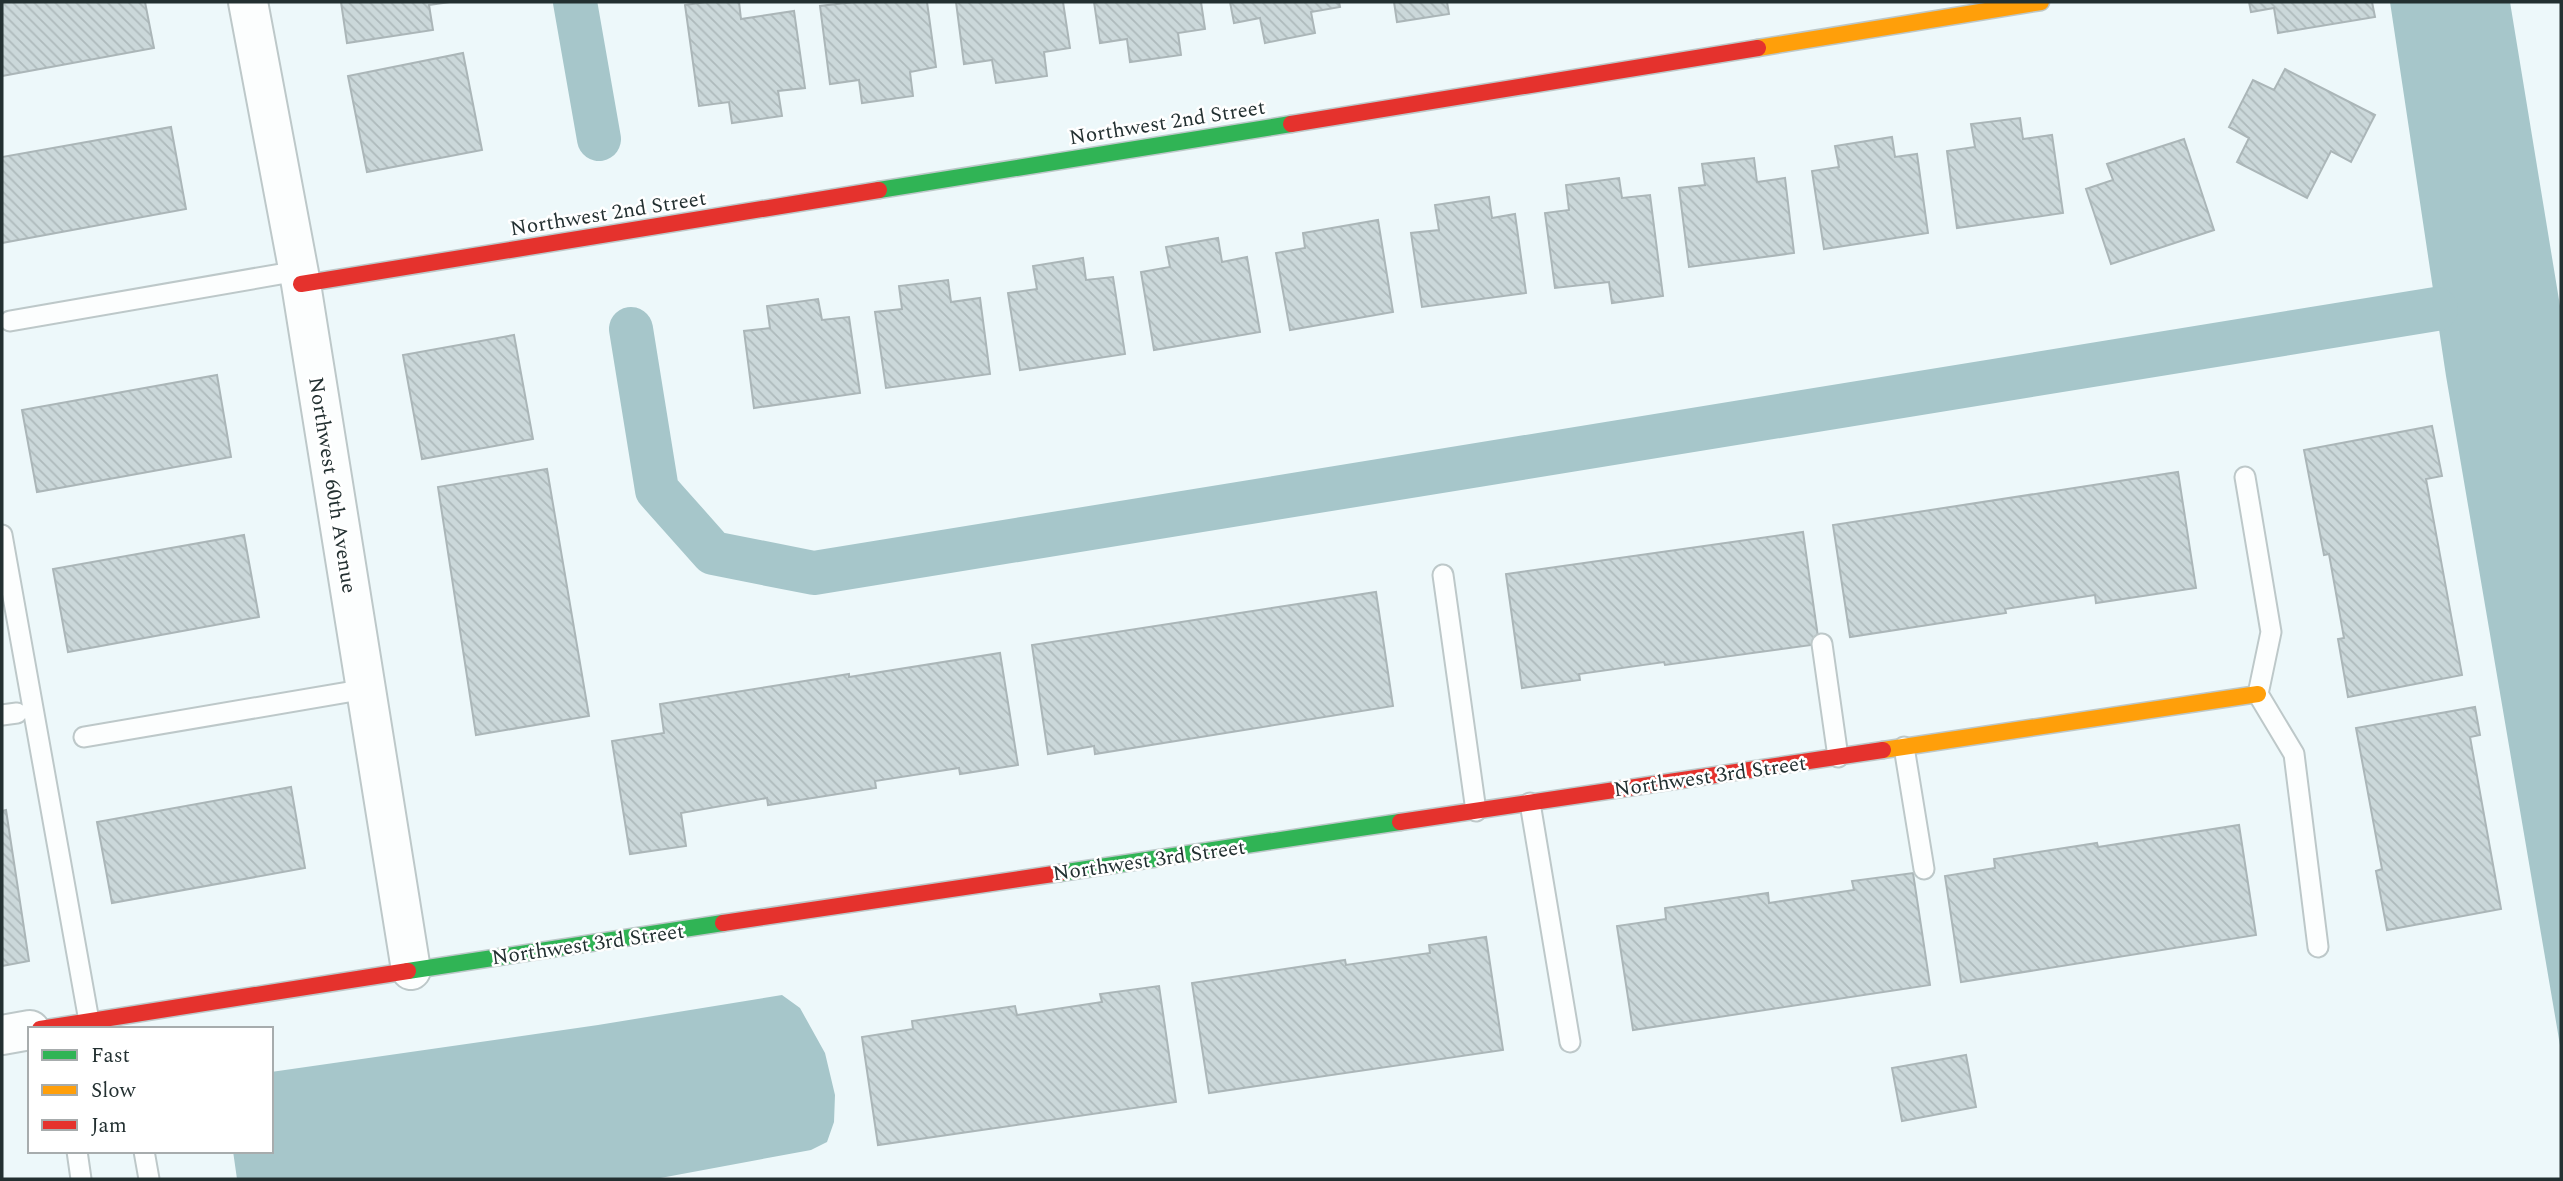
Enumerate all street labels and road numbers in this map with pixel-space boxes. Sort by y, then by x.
street label: Northwest 2nd Street [1067,92,1268,154]
street label: Northwest 2nd Street [508,183,709,245]
street label: Northwest 60th Avenue [299,375,365,596]
street label: Northwest 3rd Street [1612,748,1809,806]
street label: Northwest 3rd Street [1051,832,1248,890]
street label: Northwest 3rd Street [490,916,687,974]

